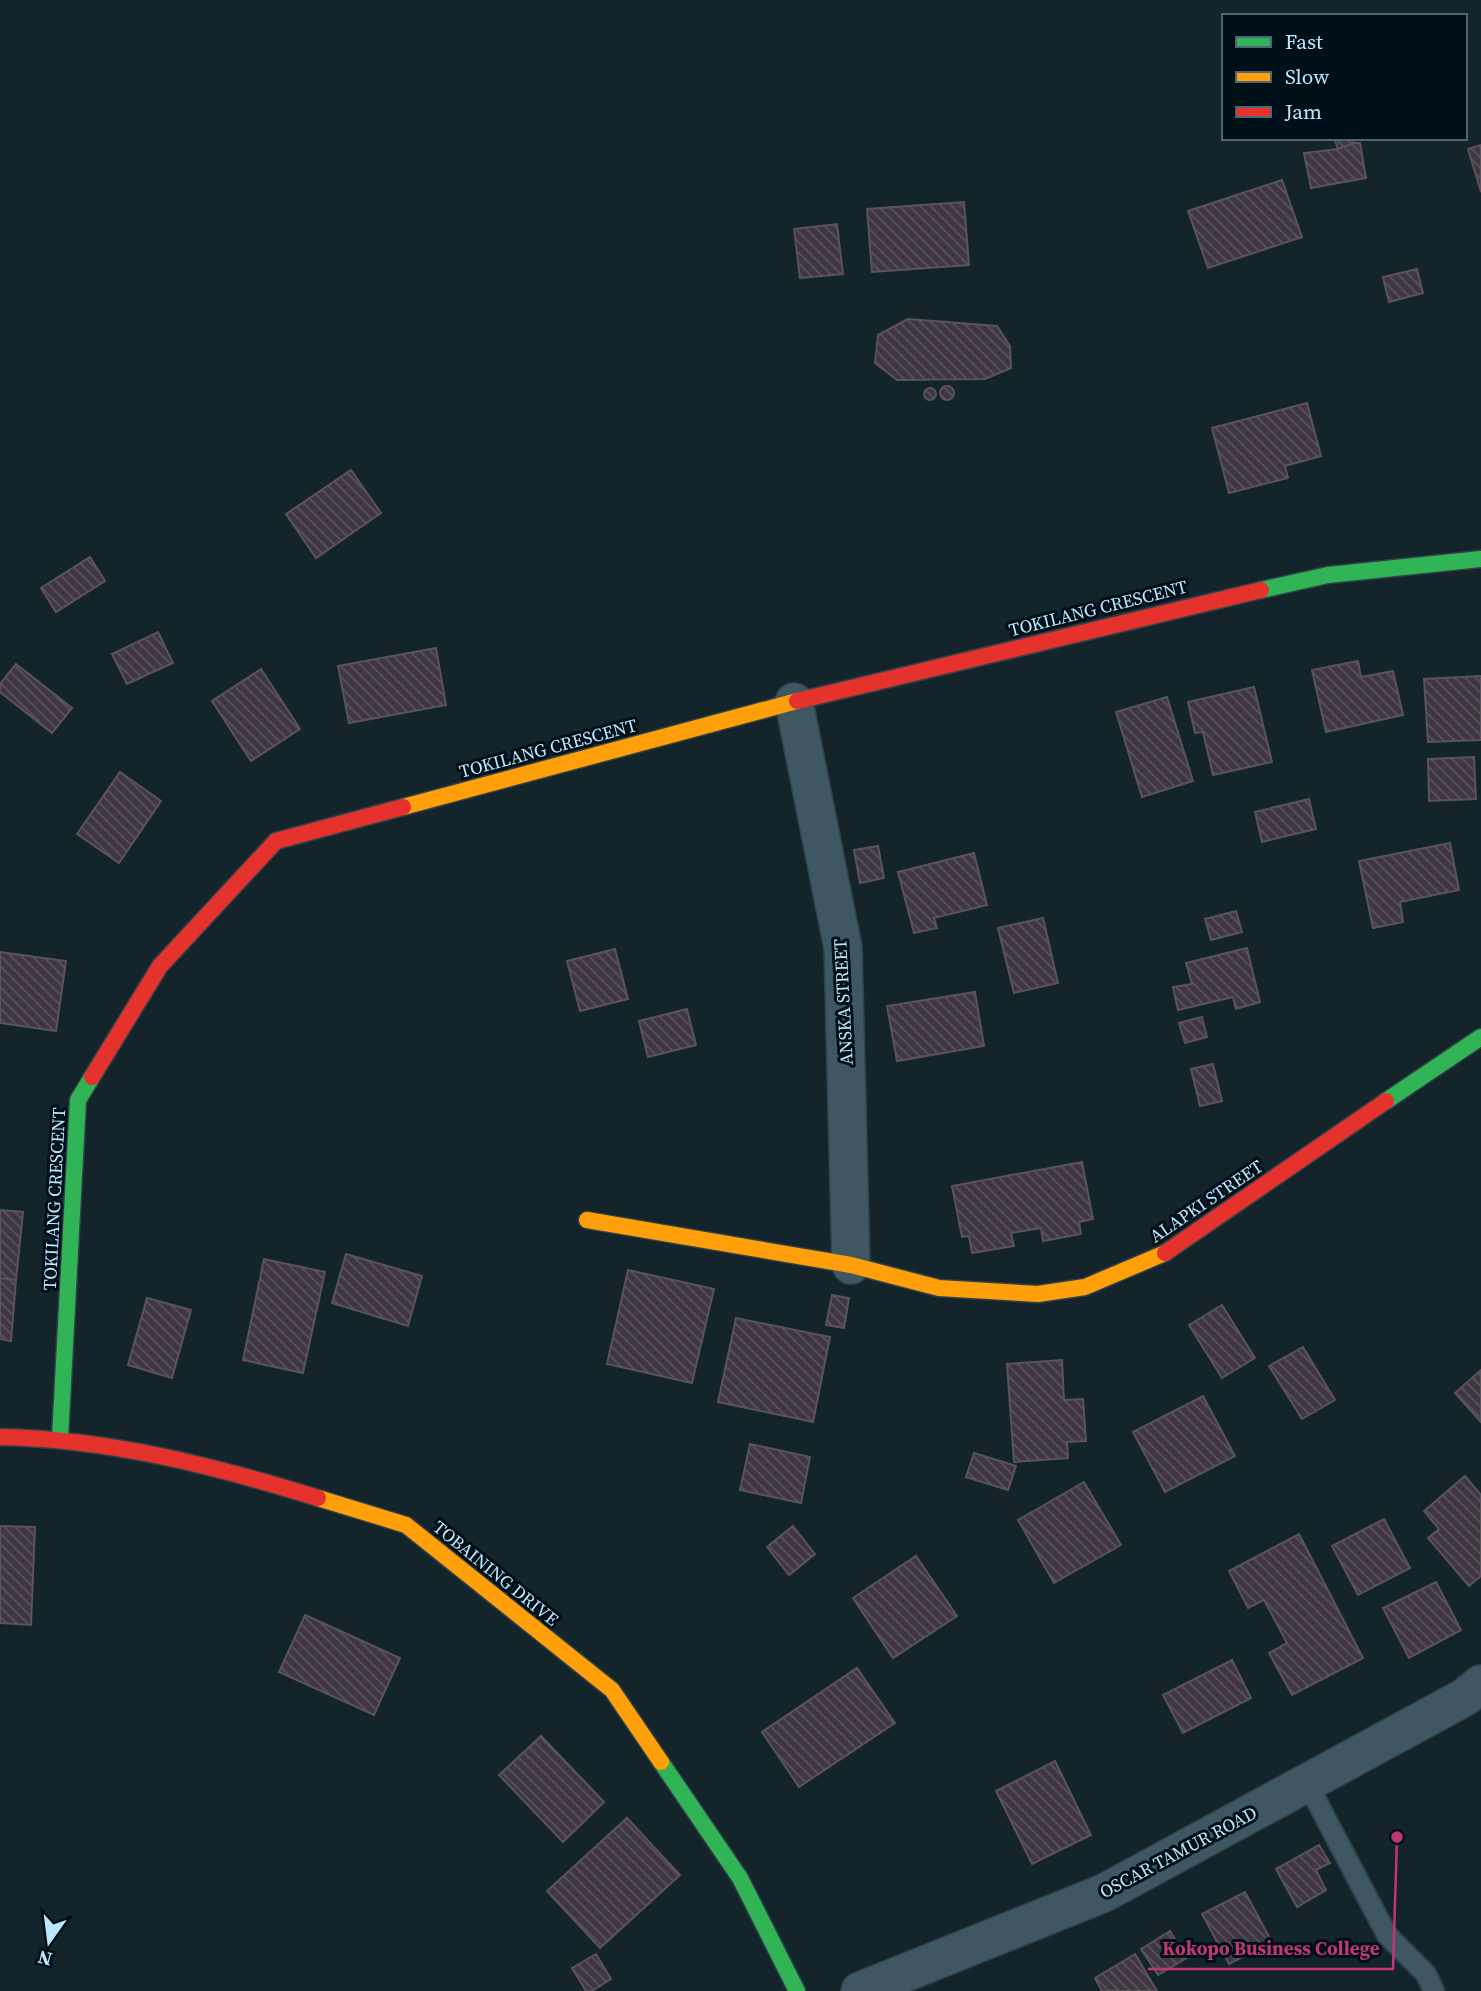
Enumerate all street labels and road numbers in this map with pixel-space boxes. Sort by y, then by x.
street label: TOKILANG CRESCENT [1006,574,1190,642]
street label: TOKILANG CRESCENT [456,712,640,784]
street label: ANSKA STREET [827,938,859,1066]
street label: TOKILANG CRESCENT [37,1107,71,1291]
street label: ALAPKI STREET [1144,1154,1268,1248]
street label: TOBAINING DRIVE [428,1515,564,1632]
street label: OSCAR TAMUR ROAD [1095,1800,1261,1904]

